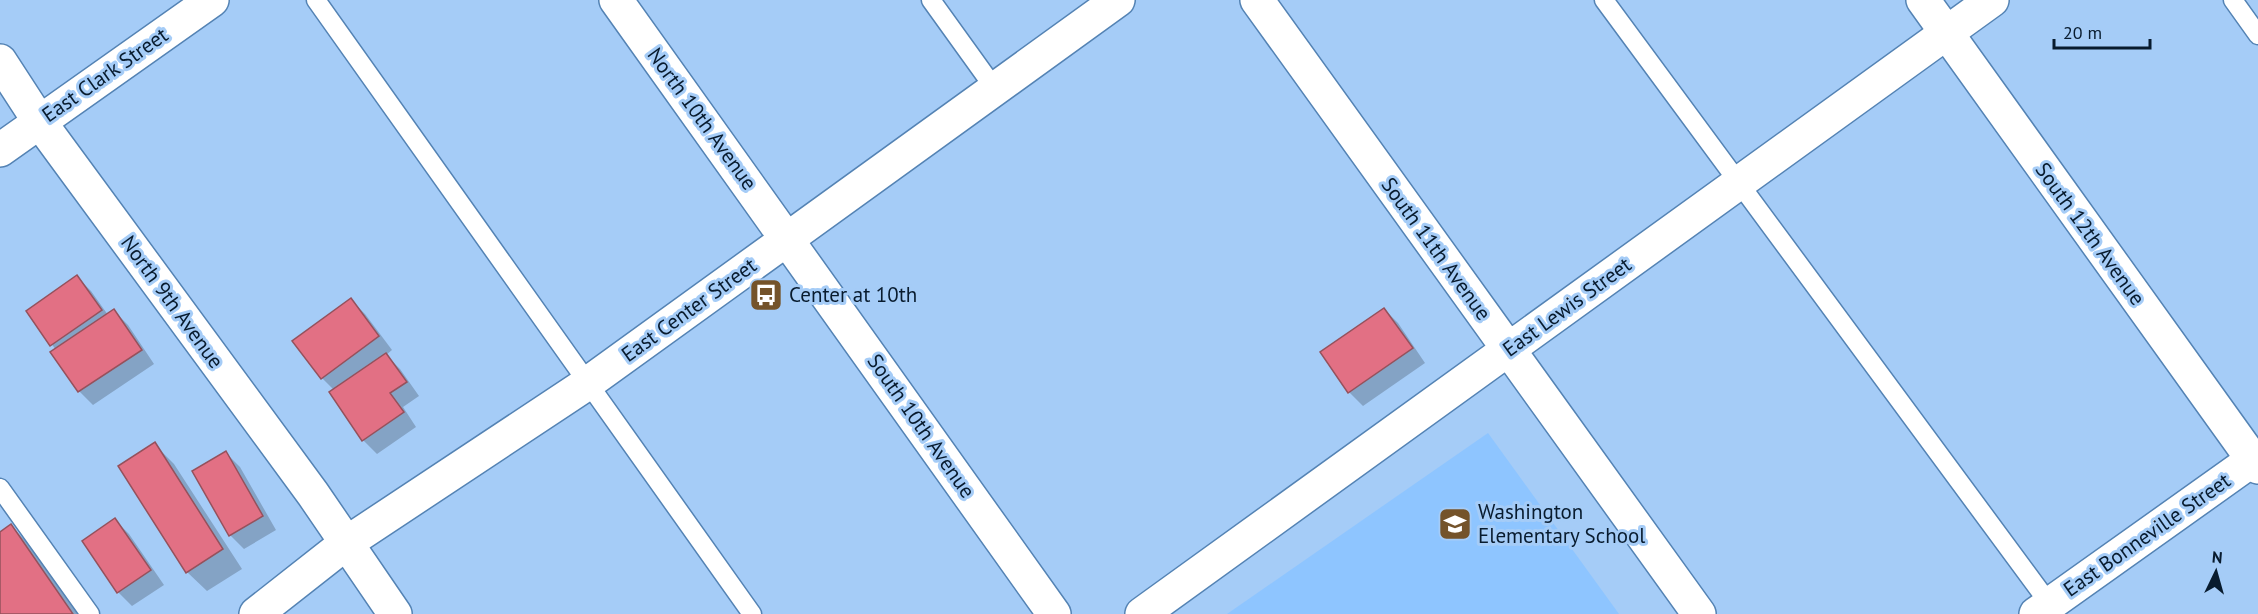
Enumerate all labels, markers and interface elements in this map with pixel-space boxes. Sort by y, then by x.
scale bar [2054,12,2150,50]
street label: East Clark Street [37,21,173,128]
text: 20 m [2063,21,2102,44]
street label: North 10th Avenue [642,42,763,195]
street label: South 12th Avenue [2030,157,2151,310]
street label: South 11th Avenue [1376,172,1497,325]
street label: North 9th Avenue [115,230,230,374]
street label: East Center Street [616,251,762,368]
street label: East Lewis Street [1497,251,1636,362]
bus stop icon: Center at 10th [748,277,784,313]
place label: Center at 10th [789,281,917,308]
street label: South 10th Avenue [862,348,981,503]
street label: East Bonneville Street [2058,467,2236,602]
place label: Washington Elementary School [1478,498,1645,549]
school or university icon: Washington Elementary School [1437,506,1473,542]
north arrow [2186,542,2246,602]
text: N [2211,547,2223,567]

